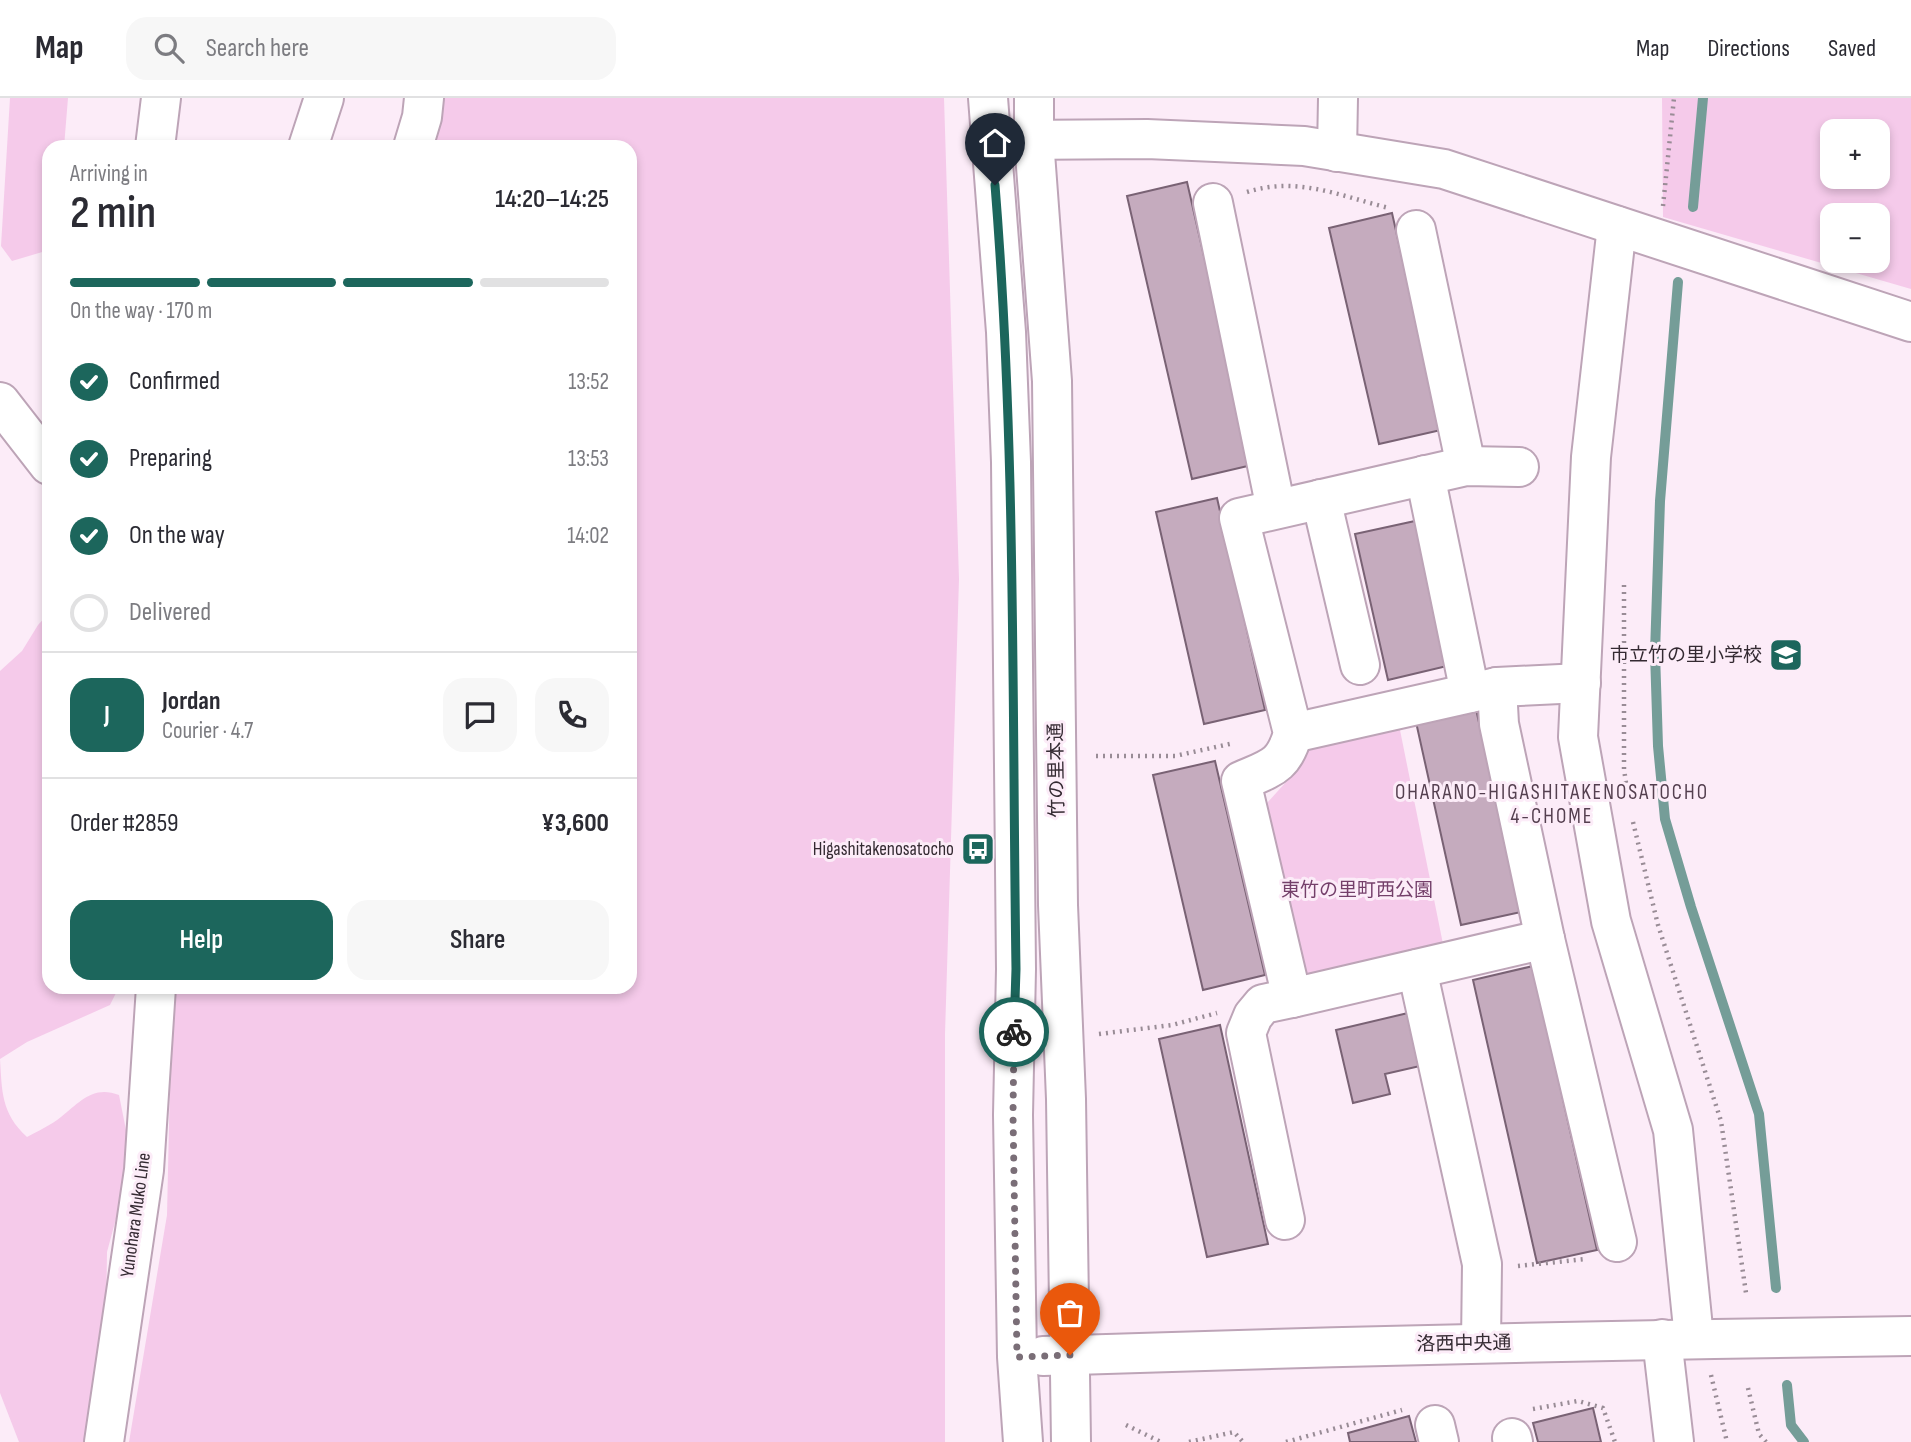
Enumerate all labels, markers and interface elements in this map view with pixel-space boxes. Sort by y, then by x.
search box [126,17,616,80]
text: Map [35,28,84,68]
icon: search [150,29,188,67]
text: Search here [206,33,309,64]
text: Map [1636,34,1669,63]
text: Directions [1707,34,1790,63]
text: Saved [1828,34,1876,63]
pin [965,113,1025,185]
map controls [1820,119,1890,273]
button: + [1820,119,1890,189]
icon: home [976,124,1014,162]
text: Arriving in [70,160,148,188]
text: 14:20–14:25 [495,184,609,215]
text: 2 min [70,186,156,241]
button: − [1820,203,1890,273]
text: On the way · 170 m [70,297,212,325]
icon: check [70,363,108,401]
text: Confirmed [129,366,220,397]
text: 13:52 [568,368,609,396]
icon: check [70,440,108,478]
text: Preparing [129,443,212,474]
text: 13:53 [568,445,609,473]
icon: check [70,517,108,555]
text: On the way [129,520,225,551]
text: 14:02 [567,522,609,550]
text: Delivered [129,597,211,628]
school or university icon: 市立竹の里小学校 [1767,636,1805,674]
place label: 市立竹の里小学校 [1610,644,1762,667]
button: chat [443,678,517,752]
button: phone [535,678,609,752]
text: Jordan [162,686,220,717]
text: J [104,700,110,731]
text: Courier · 4.7 [162,717,253,745]
street label: 竹の里本通 [1045,722,1069,818]
district label: OHARANO-HIGASHITAKENOSATOCHO 4-CHOME [1395,780,1709,829]
text: Order #2859 [70,808,179,839]
text: ¥3,600 [541,808,609,839]
bus stop icon: Higashitakenosatocho [959,830,997,868]
place label: Higashitakenosatocho [813,838,954,861]
park label: 東竹の里町西公園 [1281,879,1433,902]
button: Help [70,900,333,980]
button: Share [347,900,609,980]
courier [979,997,1049,1067]
icon: bike [995,1013,1033,1051]
street label: Yunohara Muko Line [116,1151,156,1279]
pin [1040,1283,1100,1355]
icon: bag [1051,1294,1089,1332]
street label: 洛西中央通 [1416,1332,1512,1356]

